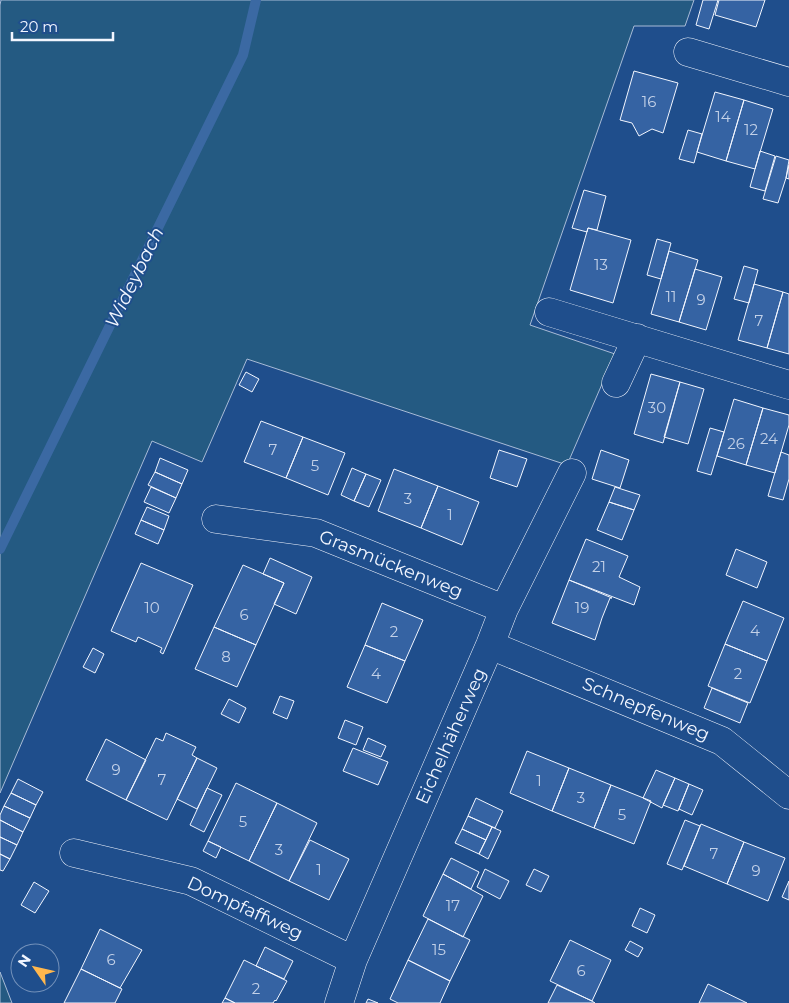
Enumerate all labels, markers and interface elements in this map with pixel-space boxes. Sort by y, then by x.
scale bar [12,10,114,42]
text: 20 m [20,17,58,36]
house number: 16 [642,92,656,111]
house number: 14 [715,107,731,126]
house number: 12 [744,120,758,139]
water label: Wideybach [100,223,169,331]
house number: 13 [594,255,608,274]
house number: 11 [666,287,676,306]
house number: 9 [696,290,706,309]
house number: 7 [755,311,764,330]
house number: 30 [648,398,666,417]
house number: 24 [760,429,778,448]
house number: 26 [727,434,745,453]
house number: 7 [269,440,278,459]
house number: 5 [311,456,319,475]
house number: 3 [404,489,412,508]
house number: 1 [447,505,453,524]
street label: Grasmückenweg [316,525,466,603]
house number: 21 [592,557,606,576]
house number: 10 [144,598,160,617]
house number: 19 [575,598,589,617]
house number: 6 [239,605,249,624]
house number: 4 [750,621,760,640]
house number: 2 [390,622,398,641]
house number: 8 [221,647,231,666]
house number: 4 [371,664,381,683]
street label: Eichelhäherweg [411,664,491,808]
house number: 2 [734,664,742,683]
street label: Schnepfenweg [579,672,713,746]
house number: 9 [111,760,121,779]
house number: 7 [158,770,167,789]
house number: 1 [536,771,542,790]
house number: 3 [577,788,585,807]
house number: 5 [618,805,626,824]
house number: 5 [239,812,247,831]
house number: 3 [275,840,283,859]
house number: 7 [710,844,719,863]
house number: 1 [316,860,322,879]
house number: 9 [751,861,761,880]
street label: Dompfaffweg [184,872,306,944]
house number: 17 [446,896,460,915]
house number: 15 [432,940,446,959]
north arrow [10,943,60,993]
house number: 6 [106,950,116,969]
text: N [14,951,35,970]
house number: 6 [576,961,586,980]
house number: 2 [252,979,260,998]

